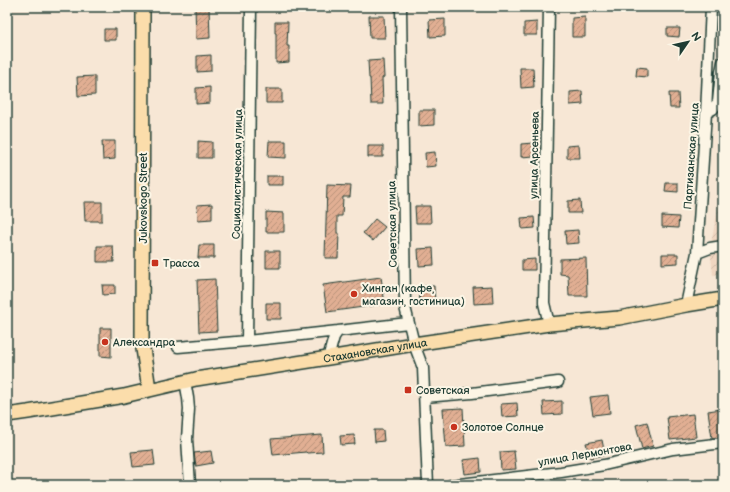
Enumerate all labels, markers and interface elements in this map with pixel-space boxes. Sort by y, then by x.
north arrow [668,22,708,62]
text: N [688,30,704,44]
street label: Партизанская улица [681,102,702,210]
street label: Социалистическая улица [230,108,245,239]
street label: улица Арсеньева [527,110,542,199]
street label: Jukovskogo Street [137,152,150,243]
street label: Советская улица [385,180,400,268]
place label: Трасса [163,257,200,270]
marker: Трасса [150,258,160,268]
place label: Хинган (кафе, магазин, гостиница) [362,282,465,308]
marker: Хинган (кафе, магазин, гостиница) [349,289,359,299]
place label: Александра [112,336,176,349]
street label: Стахановская улица [322,336,429,366]
marker: Александра [100,337,110,347]
place label: Советская [416,384,470,397]
marker: Советская [403,385,413,395]
place label: Золотое Солнце [462,421,544,434]
marker: Золотое Солнце [449,422,459,432]
street label: улица Лермонтова [537,440,633,469]

